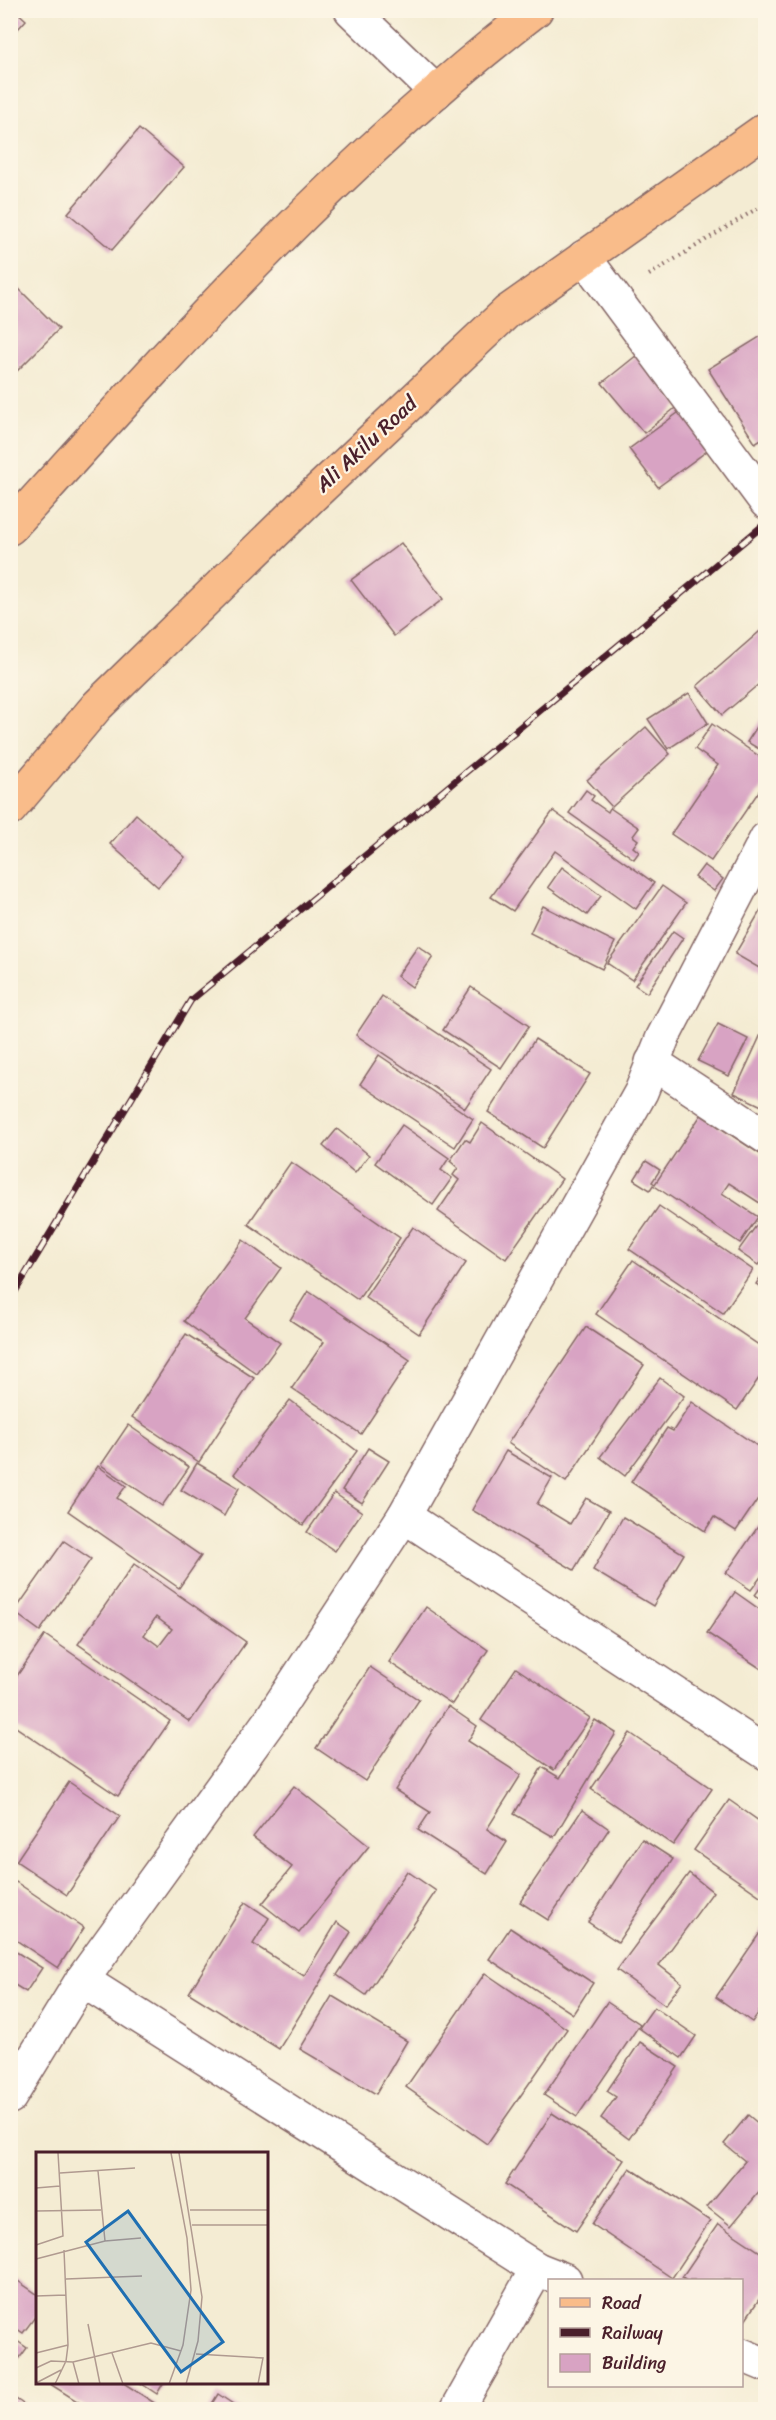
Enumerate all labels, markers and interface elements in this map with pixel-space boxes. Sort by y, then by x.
street label: Ali Akilu Road [305,385,428,503]
inset map [36,2152,268,2384]
legend [548,2279,743,2387]
text: Road [602,2287,642,2319]
text: Railway [602,2317,664,2349]
text: Building [602,2347,666,2379]

